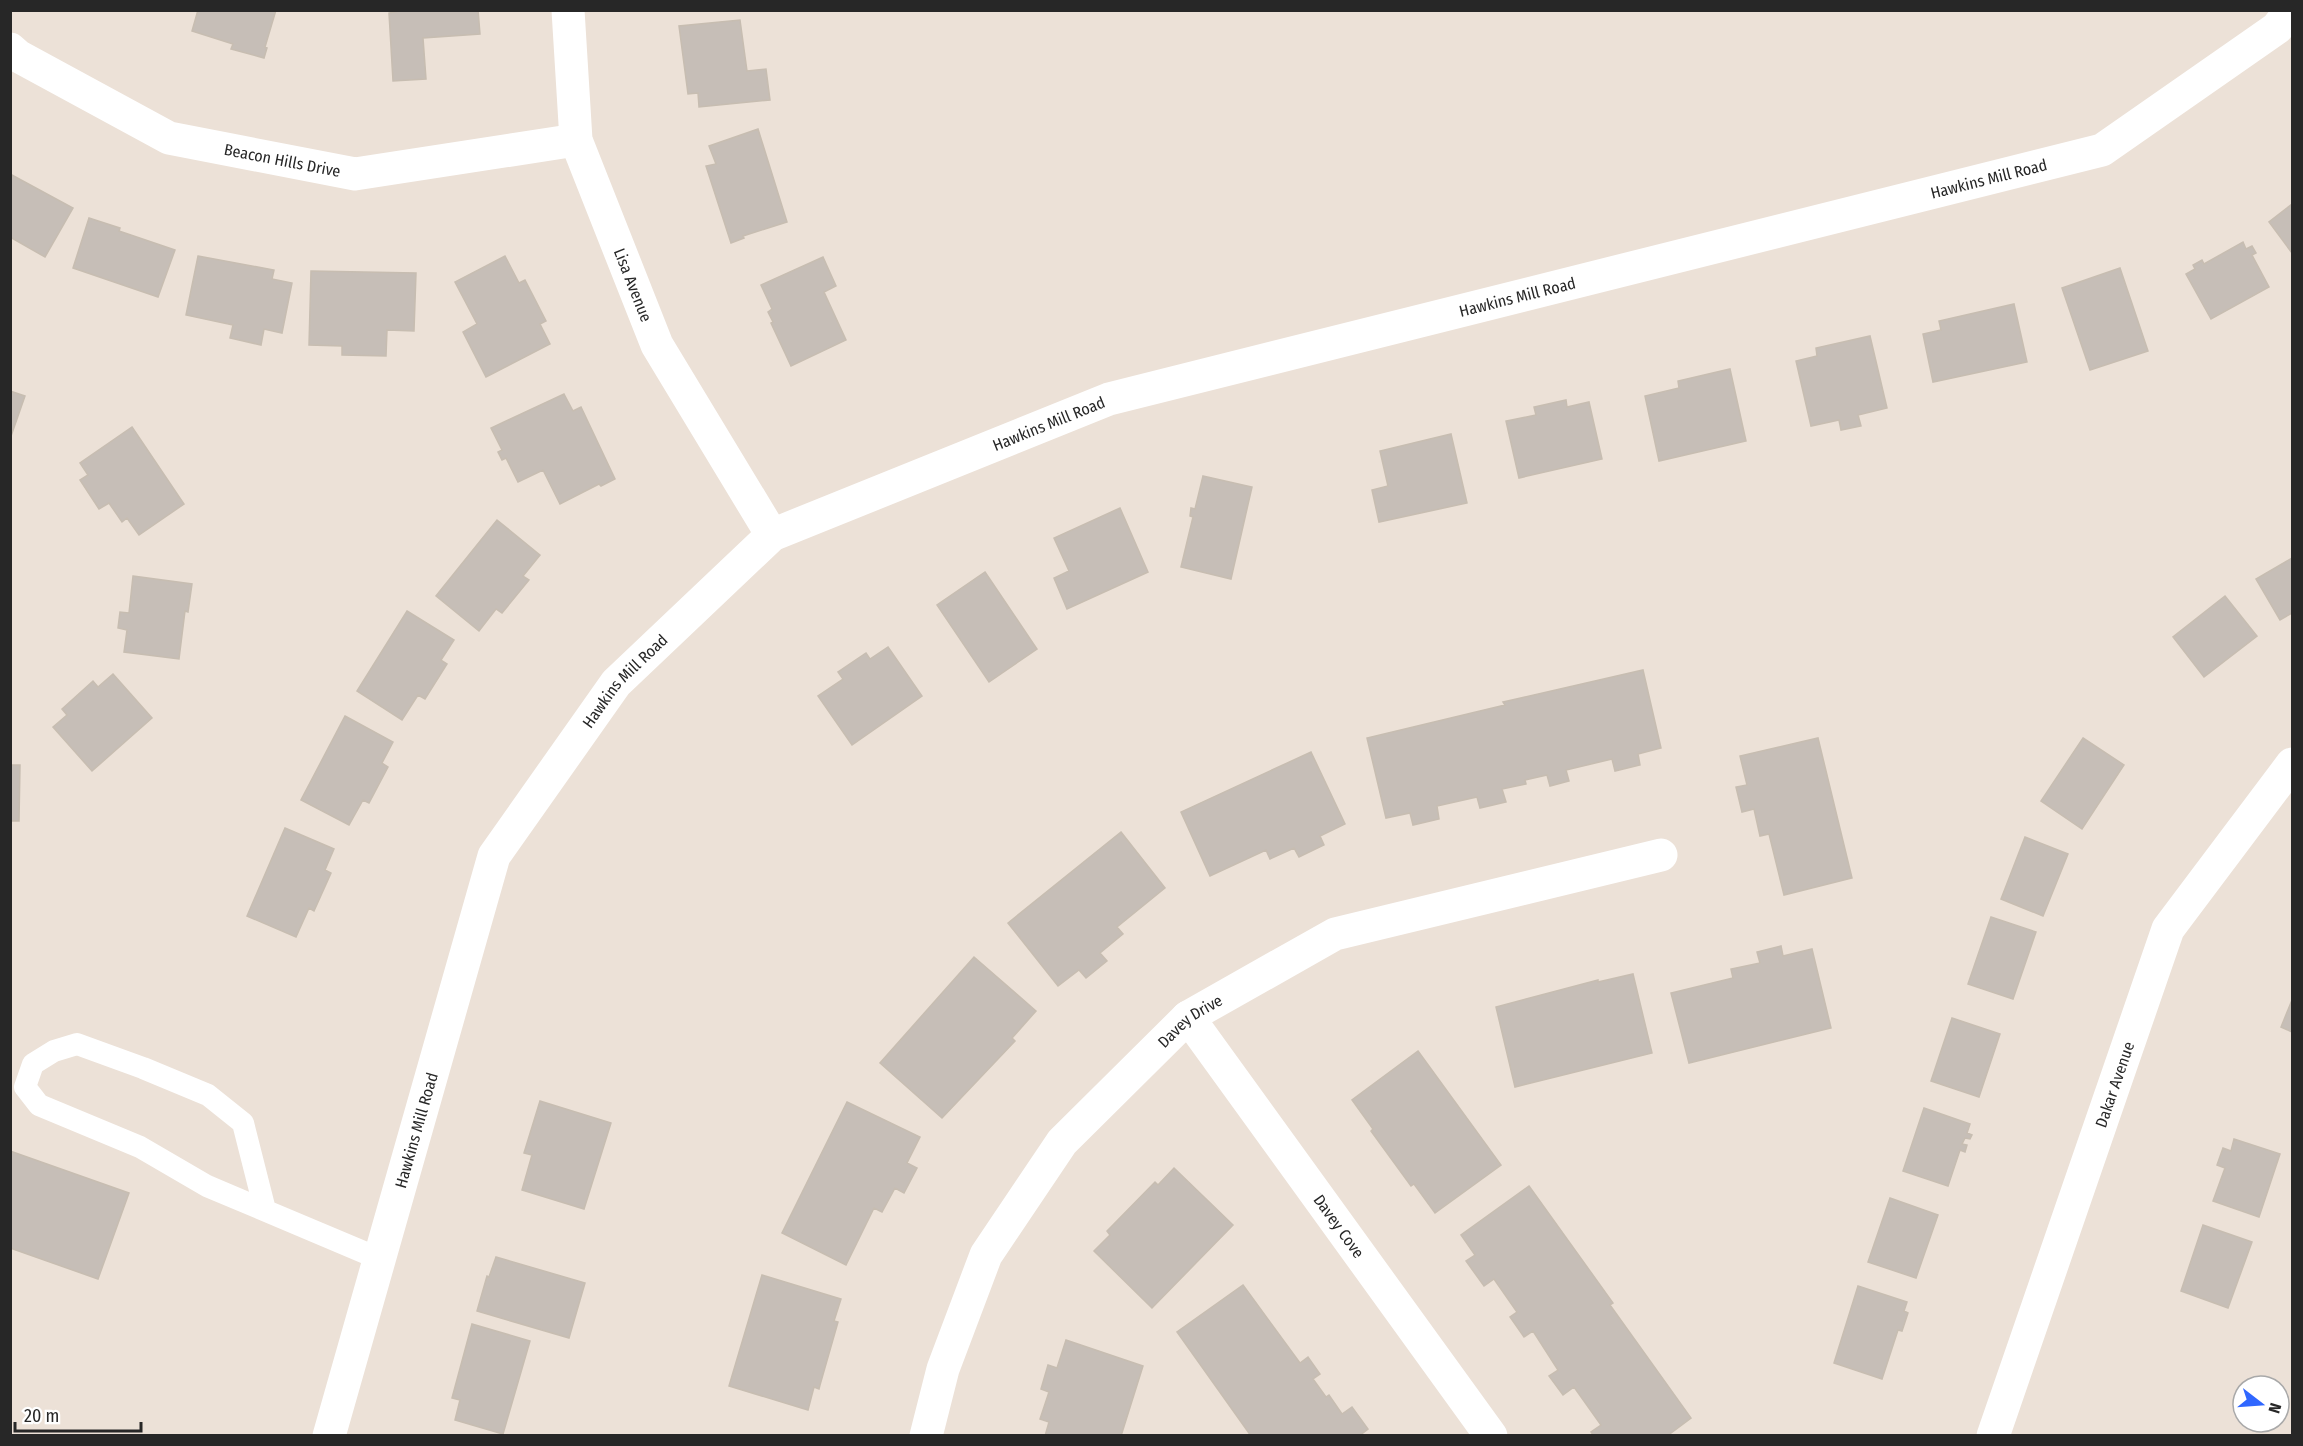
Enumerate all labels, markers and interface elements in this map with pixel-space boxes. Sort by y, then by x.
street label: Beacon Hills Drive [223,139,342,181]
street label: Hawkins Mill Road [1928,155,2049,202]
street label: Lisa Avenue [610,245,656,325]
street label: Hawkins Mill Road [1457,273,1577,320]
street label: Hawkins Mill Road [990,392,1107,455]
street label: Hawkins Mill Road [578,630,671,731]
street label: Davey Drive [1154,990,1225,1051]
street label: Dakar Avenue [2091,1039,2138,1130]
street label: Hawkins Mill Road [391,1070,441,1190]
street label: Davey Cove [1310,1191,1369,1262]
north arrow [2231,1374,2291,1434]
scale bar [15,1395,141,1433]
text: N [2264,1401,2285,1416]
text: 20 m [24,1405,59,1427]

